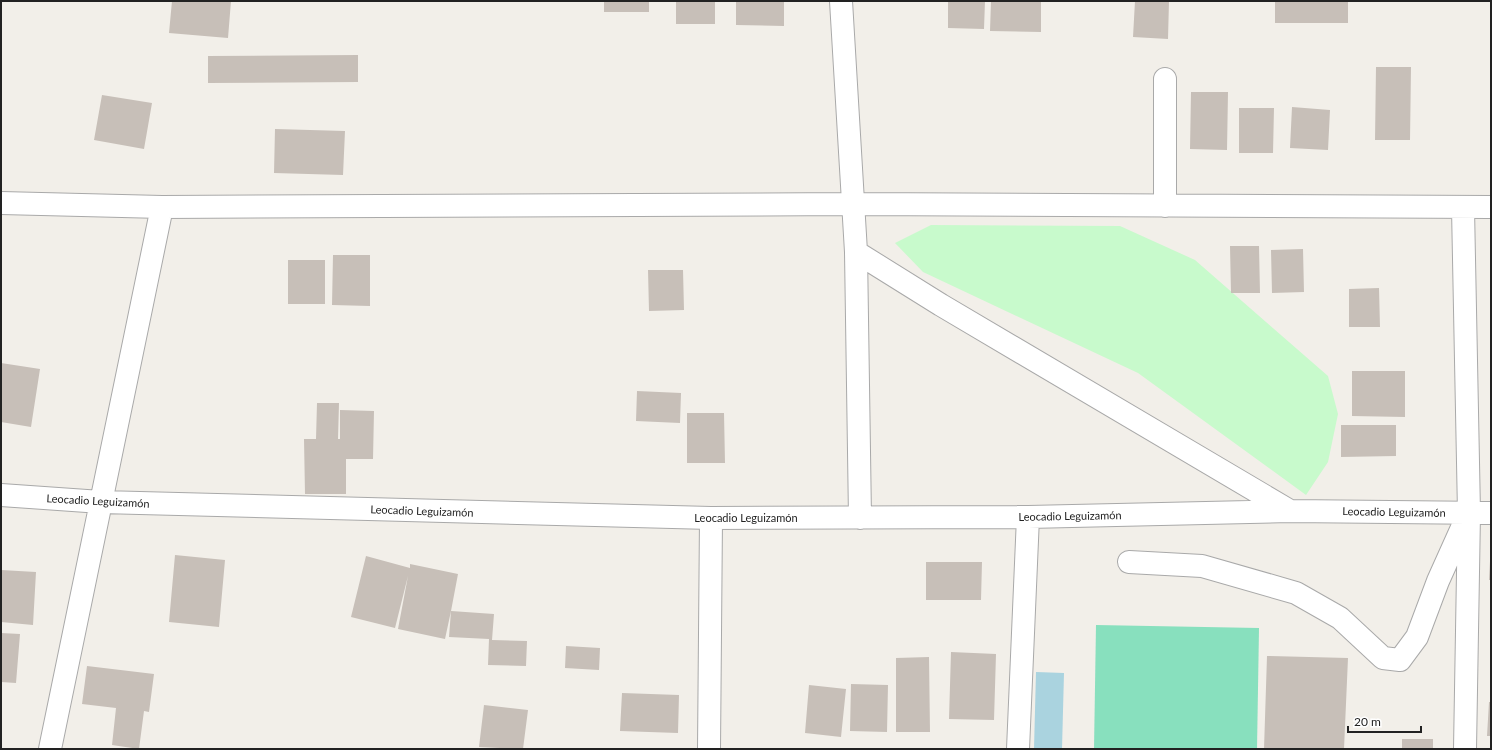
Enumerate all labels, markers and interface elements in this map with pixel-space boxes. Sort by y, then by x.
street label: Leocadio Leguizamón [46,491,150,510]
street label: Leocadio Leguizamón [370,502,474,519]
street label: Leocadio Leguizamón [1342,504,1446,519]
street label: Leocadio Leguizamón [1018,508,1122,523]
street label: Leocadio Leguizamón [694,511,798,524]
scale bar [1348,708,1421,734]
text: 20 m [1354,714,1381,729]

